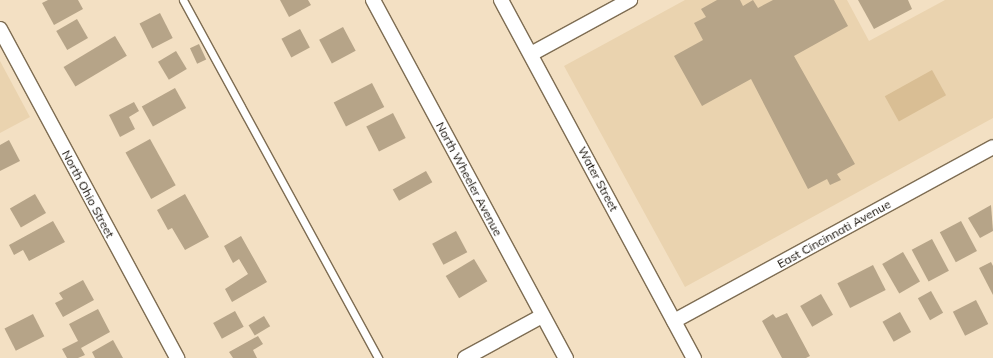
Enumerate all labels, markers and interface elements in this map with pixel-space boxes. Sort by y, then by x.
street label: North Wheeler Avenue [433,120,505,238]
street label: Water Street [575,144,621,214]
street label: North Ohio Street [59,148,117,240]
street label: East Cincinnati Avenue [775,197,893,271]

